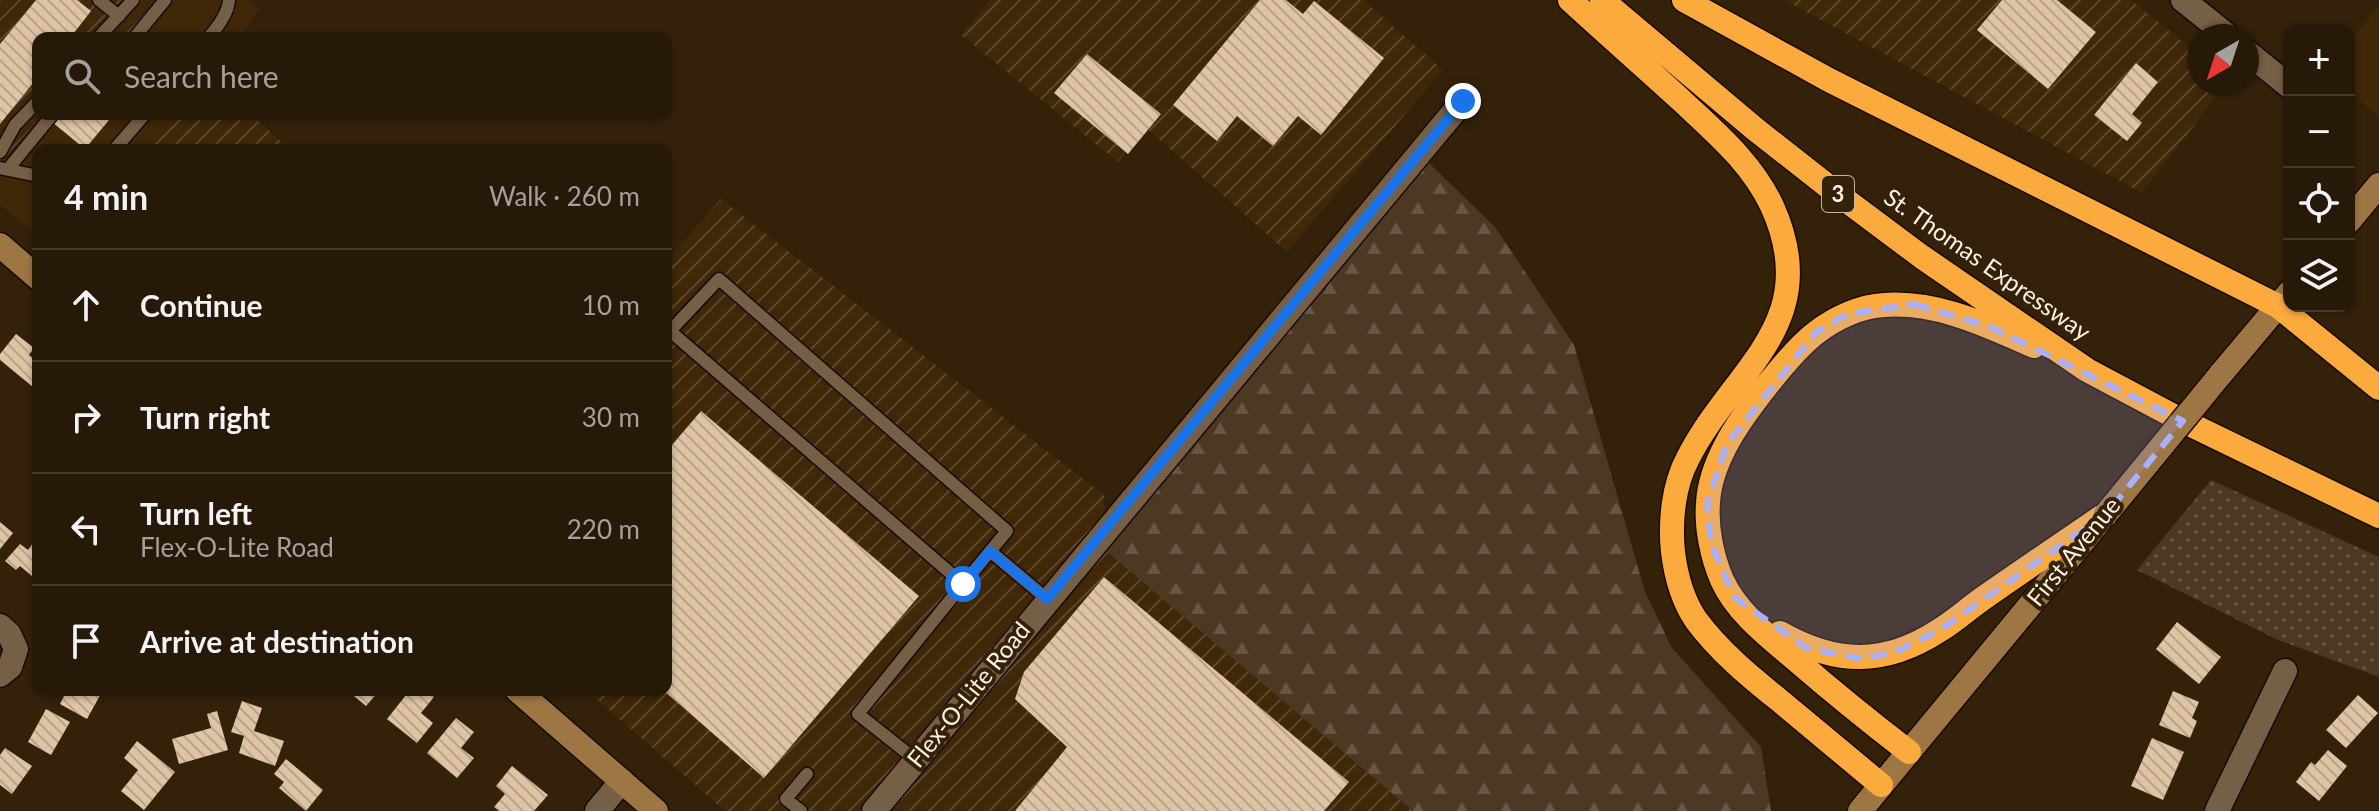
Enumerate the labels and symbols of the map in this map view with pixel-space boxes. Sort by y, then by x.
north arrow [2187,24,2259,96]
route end [1445,83,1481,119]
road number: 3 [1822,176,1854,212]
street label: St. Thomas Expressway [1879,182,2097,346]
street label: First Avenue [2020,491,2126,611]
route start [945,566,981,602]
street label: Flex-O-Lite Road [900,615,1035,773]

